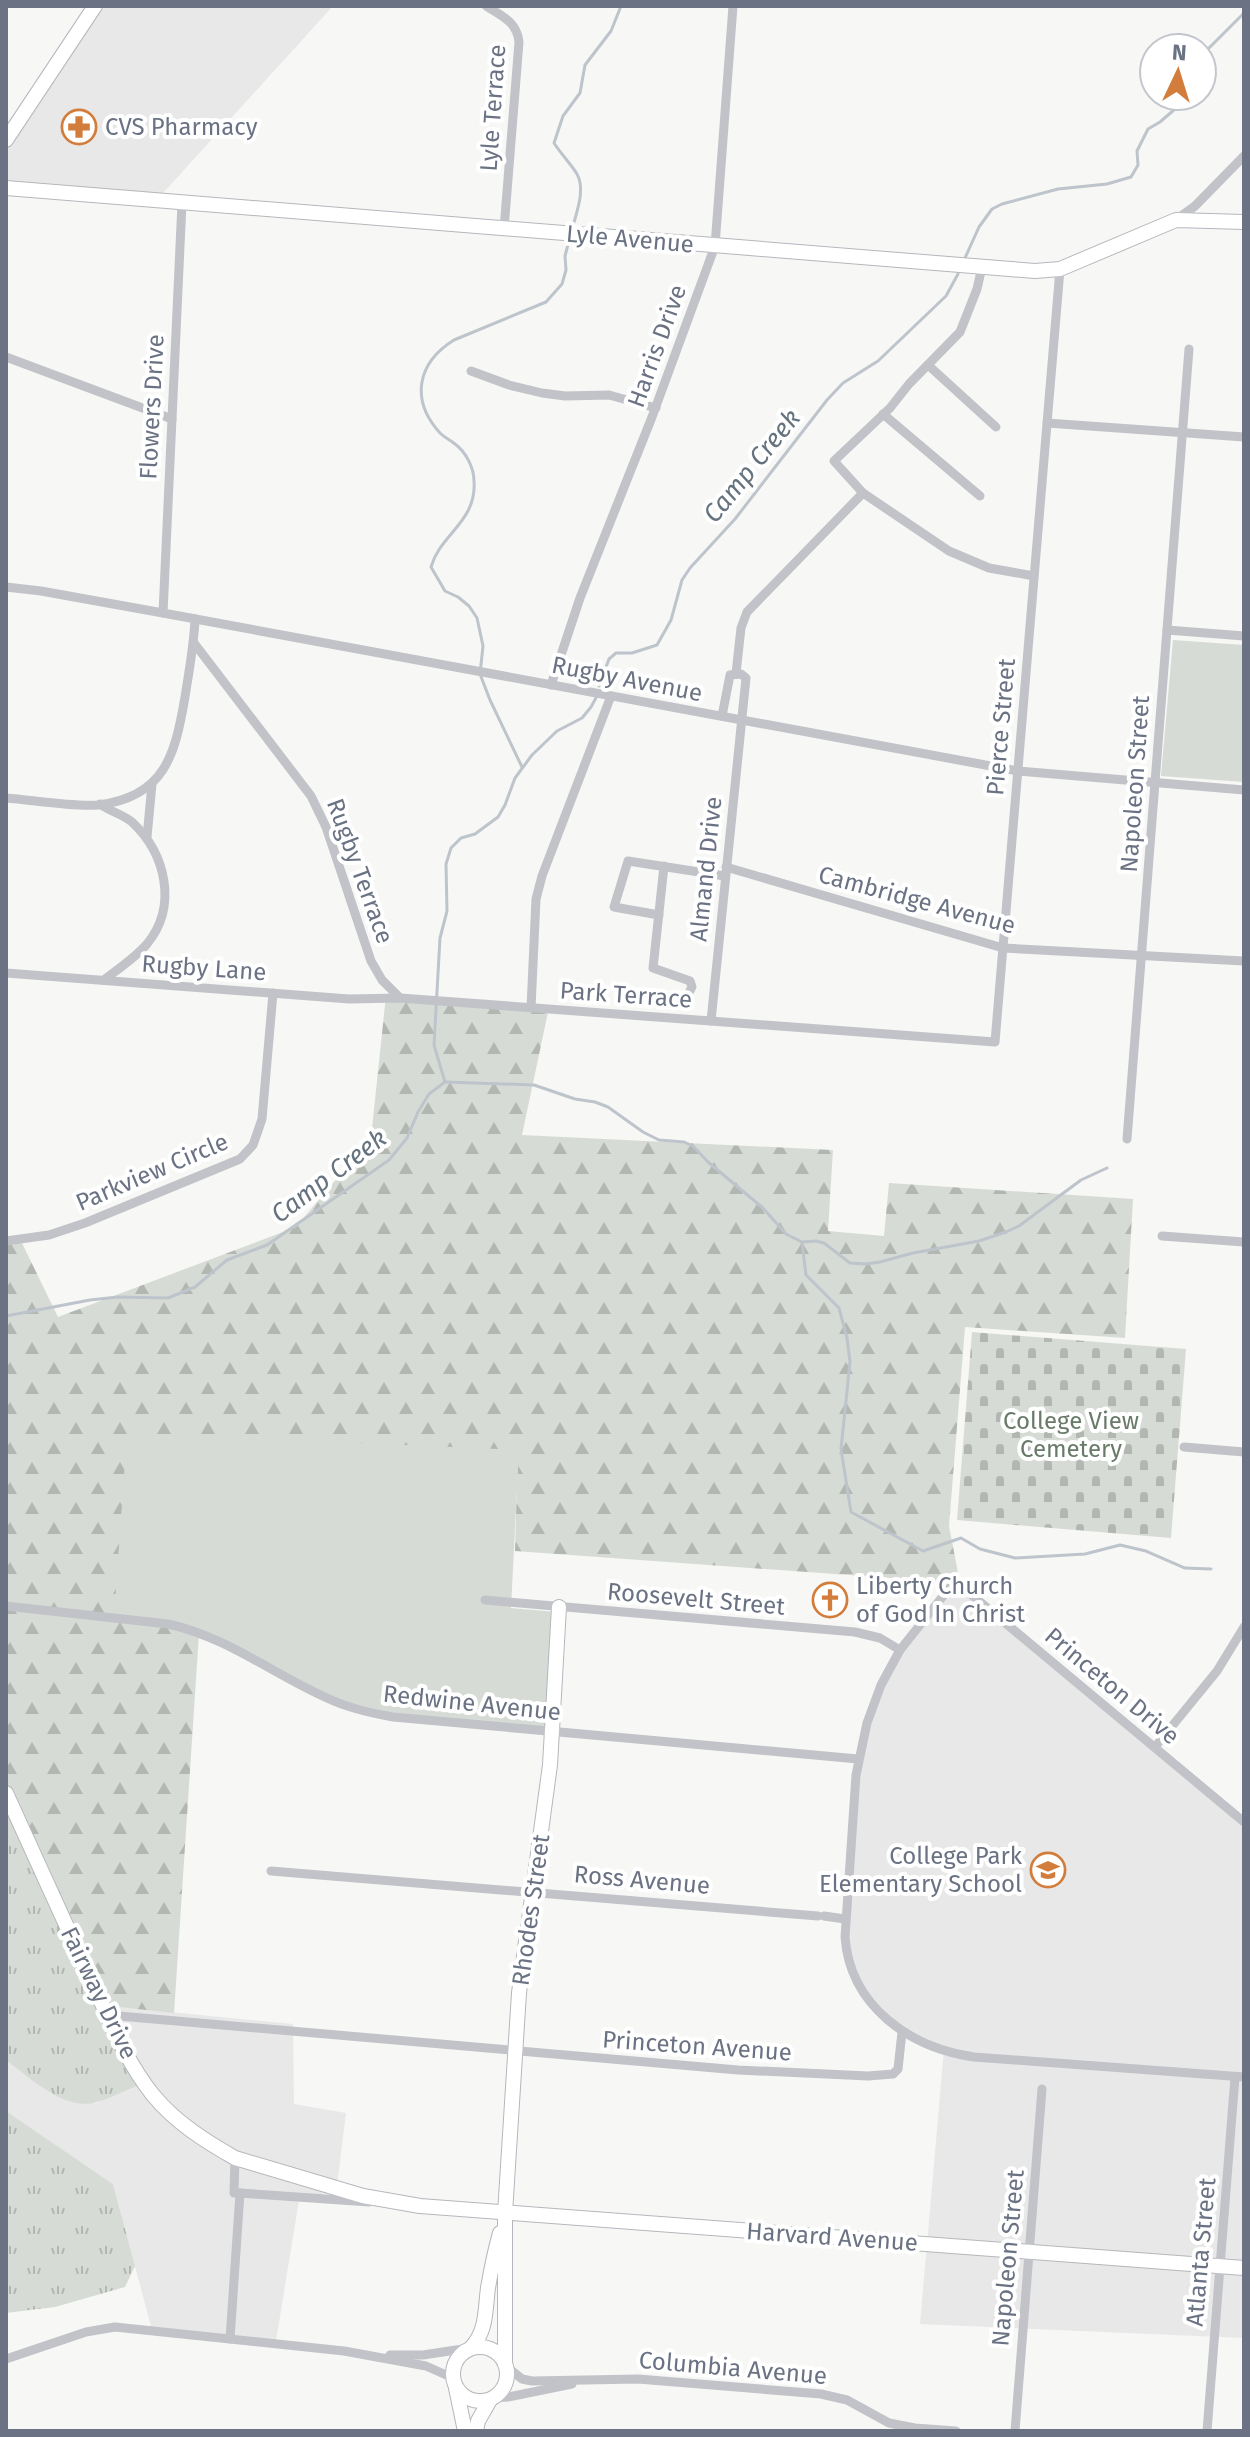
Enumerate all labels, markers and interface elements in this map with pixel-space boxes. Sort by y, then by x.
north arrow [1138,32,1218,112]
text: N [1171,39,1188,67]
street label: Lyle Terrace [475,43,511,173]
pharmacy icon: CVS Pharmacy [60,108,98,146]
place label: CVS Pharmacy [105,113,258,141]
street label: Lyle Avenue [565,219,695,259]
street label: Harris Drive [622,281,692,411]
street label: Flowers Drive [134,334,170,480]
water label: Camp Creek [697,403,807,529]
street label: Rugby Avenue [549,651,705,707]
street label: Pierce Street [981,657,1021,797]
street label: Napoleon Street [1115,694,1155,873]
street label: Rugby Terrace [321,795,399,947]
street label: Almand Drive [684,795,728,943]
street label: Cambridge Avenue [816,860,1018,940]
street label: Rugby Lane [141,950,267,986]
street label: Park Terrace [559,976,693,1014]
water label: Camp Creek [265,1123,393,1229]
street label: Parkview Circle [72,1127,232,1217]
park label: College View Cemetery [1003,1407,1139,1463]
place label: Liberty Church of God In Christ [856,1572,1025,1628]
street label: Roosevelt Street [606,1577,786,1621]
church icon: Liberty Church of God In Christ [811,1581,849,1619]
street label: Princeton Drive [1039,1622,1185,1750]
street label: Redwine Avenue [382,1680,562,1726]
street label: Rhodes Street [507,1832,556,1988]
place label: College Park Elementary School [819,1842,1023,1898]
school or university icon: College Park Elementary School [1029,1851,1067,1889]
street label: Ross Avenue [573,1860,711,1900]
street label: Fairway Drive [55,1922,143,2064]
street label: Princeton Avenue [601,2025,793,2067]
street label: Napoleon Street [986,2168,1030,2348]
street label: Atlanta Street [1181,2176,1221,2328]
street label: Harvard Avenue [745,2217,919,2257]
street label: Columbia Avenue [638,2346,828,2390]

